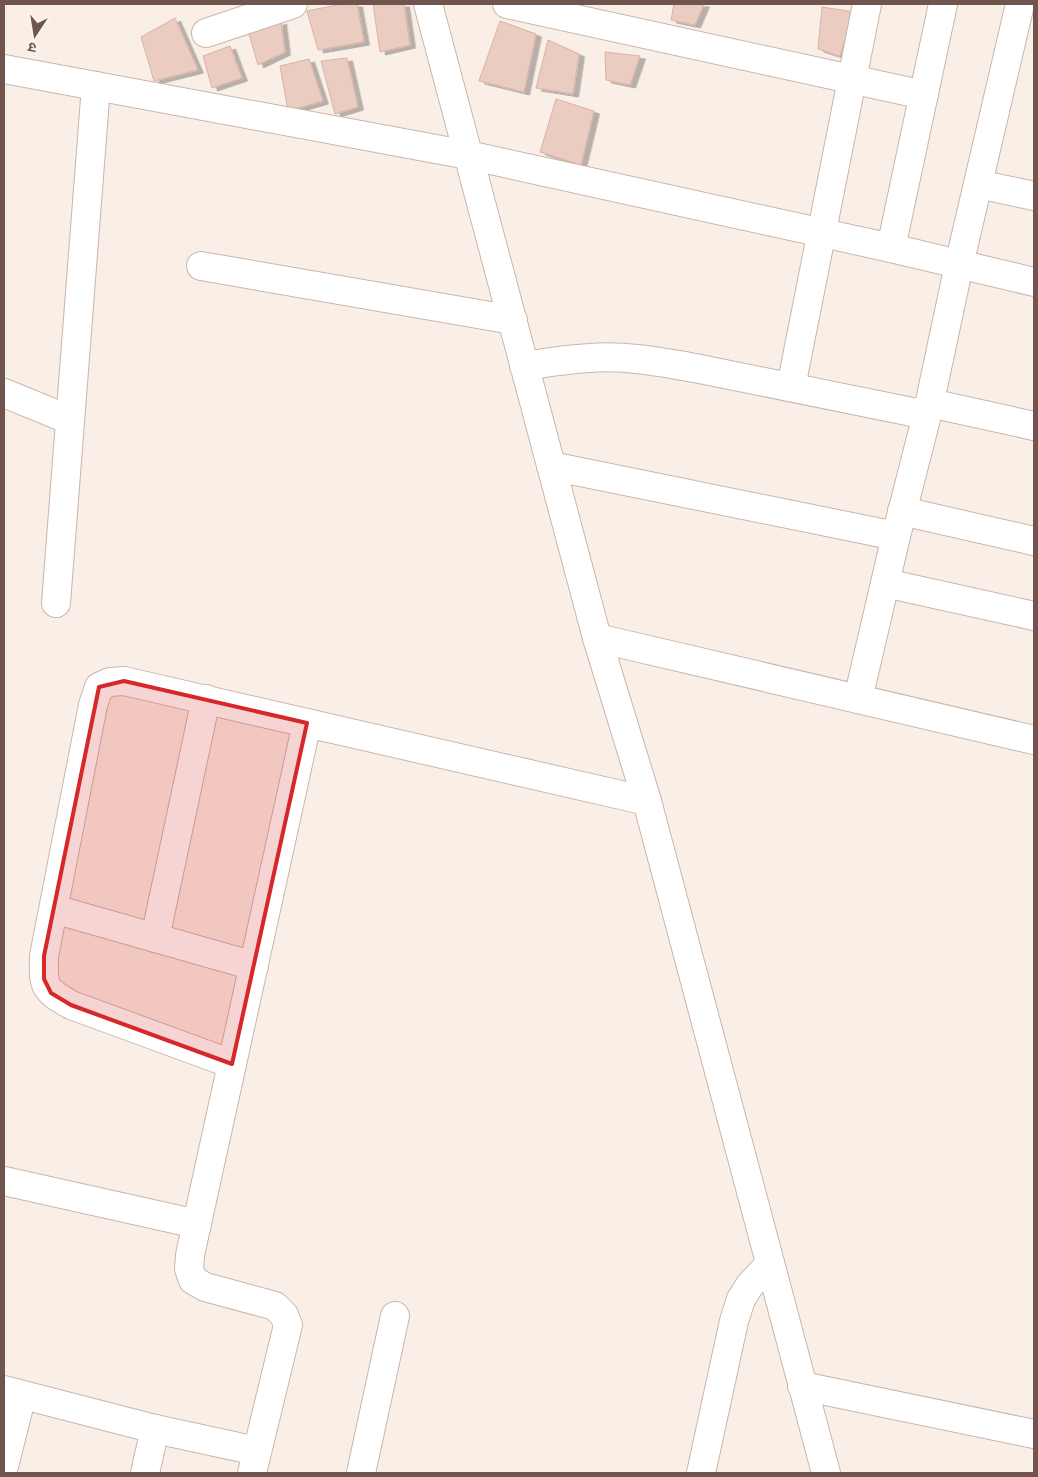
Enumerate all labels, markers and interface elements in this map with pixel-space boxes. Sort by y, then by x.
north arrow [10,10,60,60]
text: उ [26,39,38,56]

